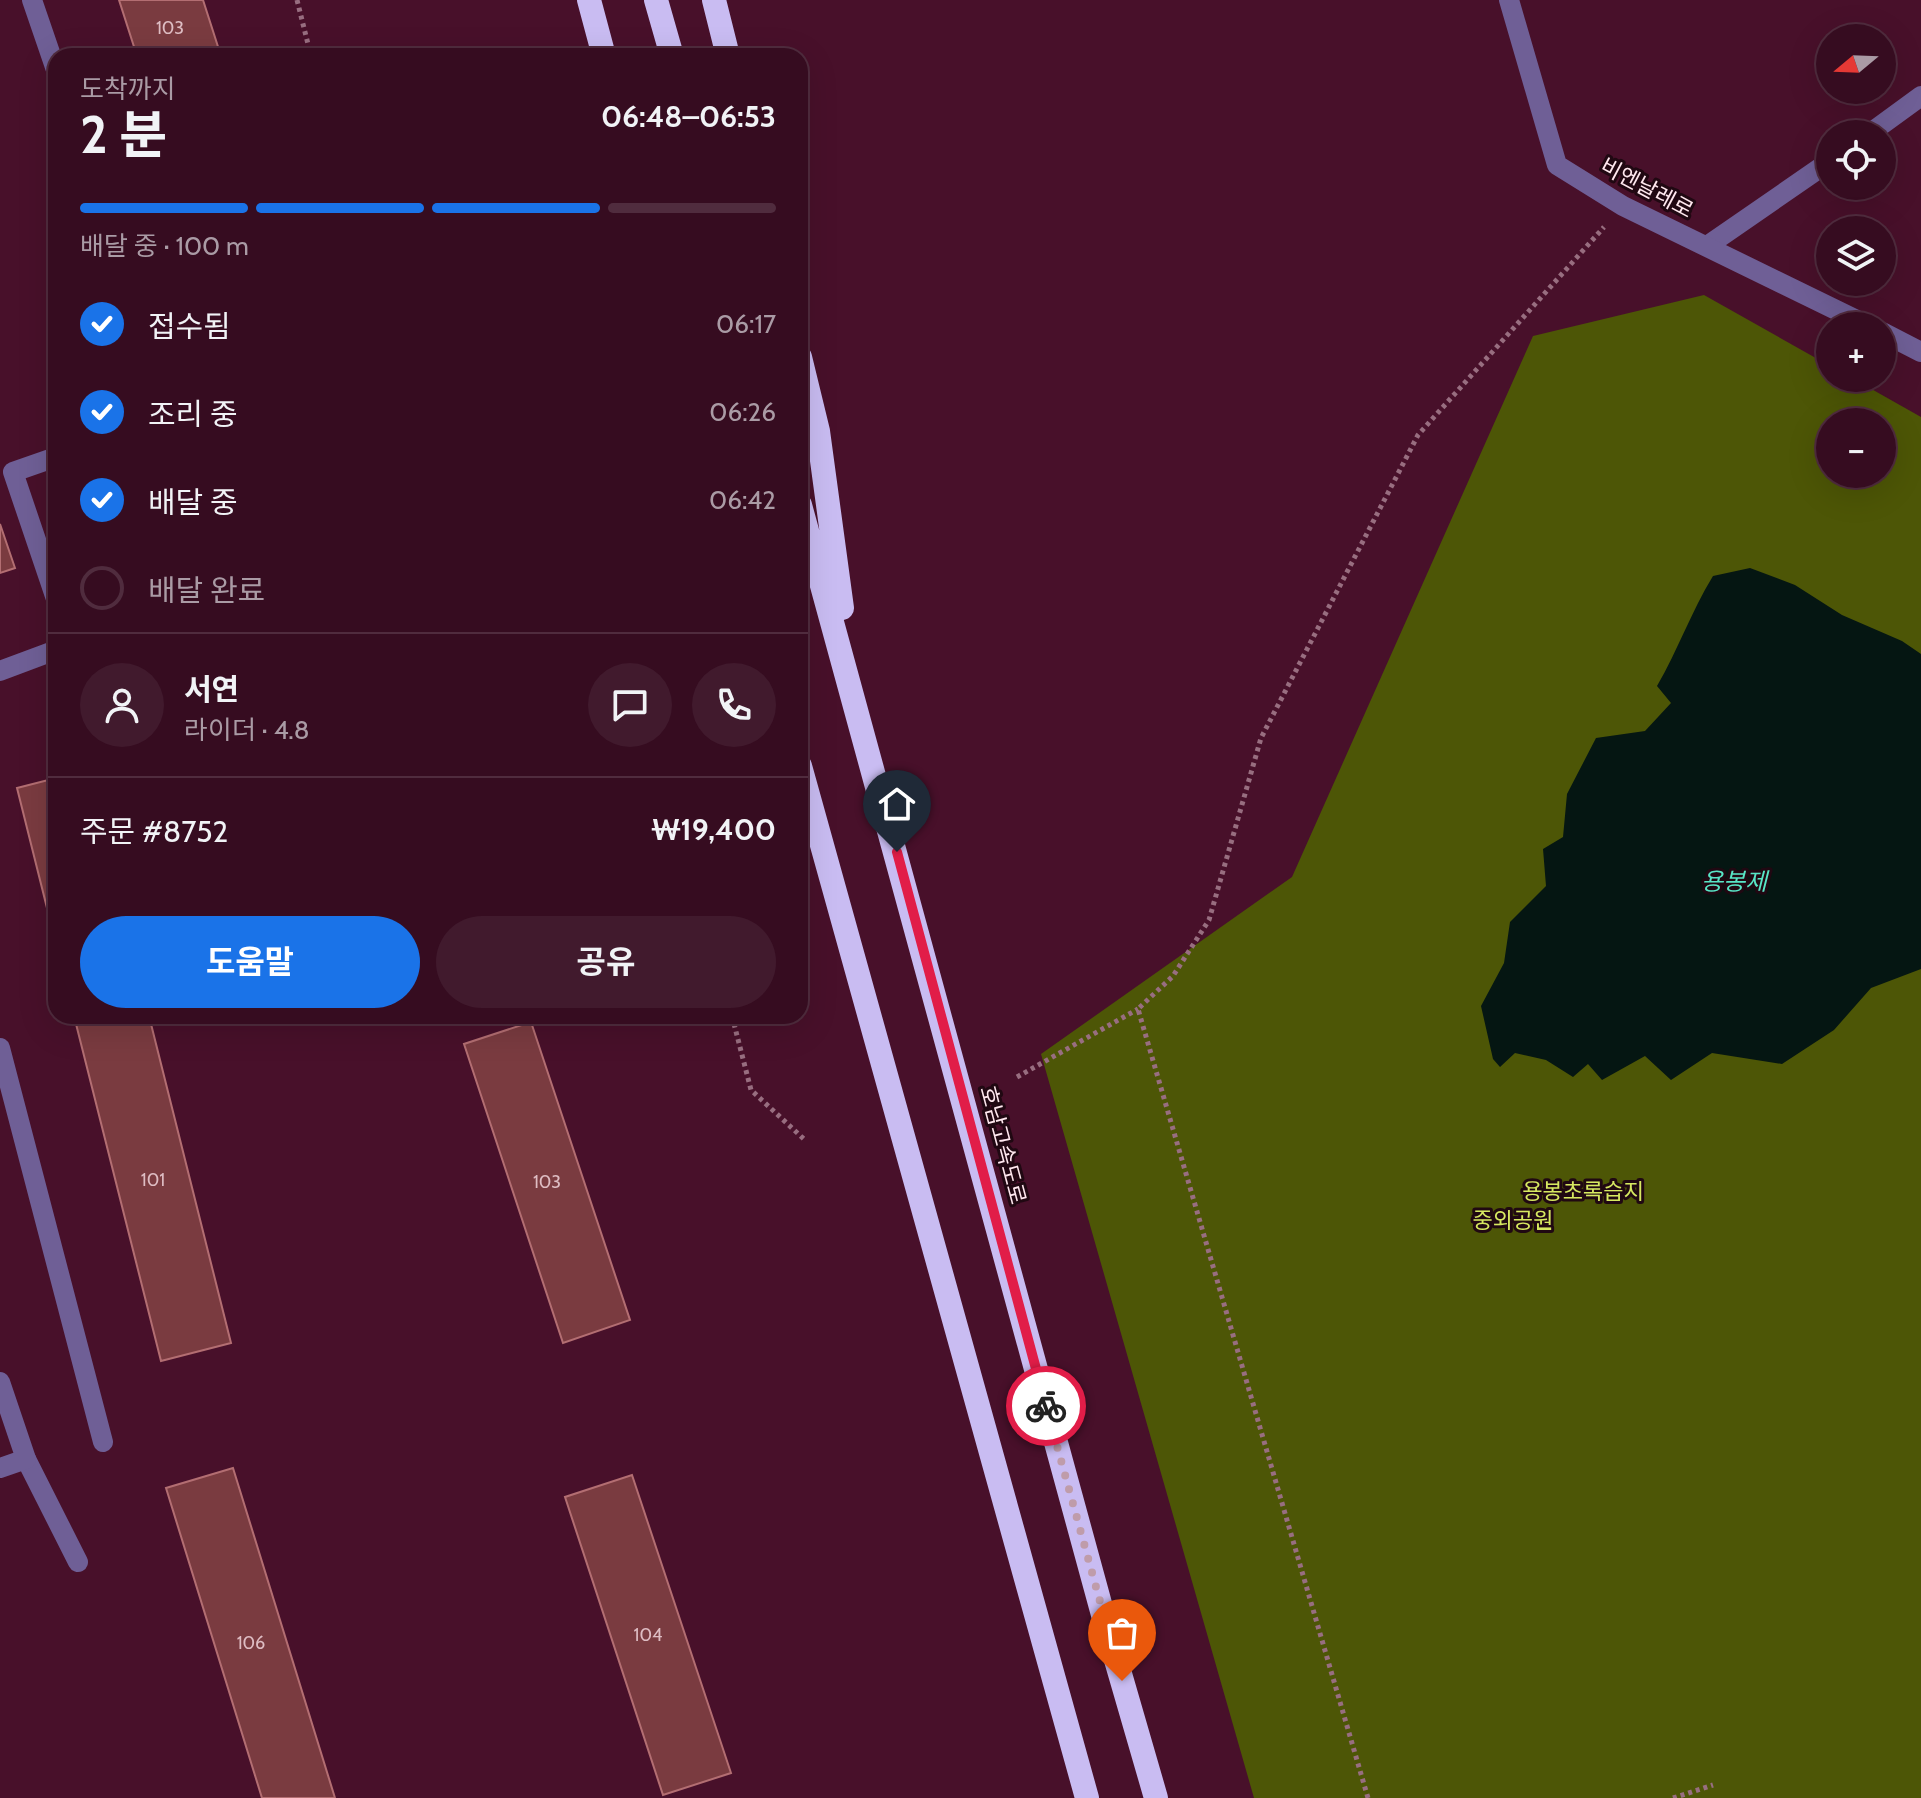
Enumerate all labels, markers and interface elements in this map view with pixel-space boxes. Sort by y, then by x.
house number: 103 [156,17,184,39]
north arrow [1816,24,1896,104]
map controls [1816,24,1896,488]
text: 도착까지 [80,73,176,105]
text: 06:48–06:53 [601,98,776,135]
text: 2 분 [80,103,167,166]
button: locate [1816,120,1896,200]
street label: 비엔날레로 [1596,152,1698,224]
button: layers [1816,216,1896,296]
text: 배달 중 · 100 m [80,230,249,262]
icon: check [80,302,124,346]
text: 접수됨 [148,308,231,345]
text: 06:17 [716,308,776,340]
button: + [1816,312,1896,392]
icon: check [80,390,124,434]
text: 조리 중 [148,396,238,433]
text: 06:26 [709,396,776,428]
button: − [1816,408,1896,488]
icon: check [80,478,124,522]
text: 배달 중 [148,484,238,521]
text: 06:42 [709,484,776,516]
text: 배달 완료 [148,572,265,609]
button: person [80,663,164,747]
button: chat [588,663,672,747]
button: phone [692,663,776,747]
text: 서연 [184,671,239,708]
text: 라이더 · 4.8 [184,714,309,746]
pin [863,770,931,852]
icon: home [875,782,919,826]
text: ₩19,400 [652,811,776,848]
text: 주문 #8752 [80,813,228,850]
water label: 용봉제 [1701,867,1770,896]
button: 도움말 [80,916,420,1008]
button: 공유 [436,916,776,1008]
street label: 호남고속도로 [974,1083,1032,1207]
house number: 101 [141,1169,165,1191]
house number: 103 [533,1171,561,1193]
park label: 용봉초록습지 [1522,1178,1644,1205]
park label: 중외공원 [1473,1207,1553,1234]
courier [1006,1366,1086,1446]
icon: bike [1024,1384,1068,1428]
pin [1088,1599,1156,1681]
icon: bag [1100,1611,1144,1655]
house number: 104 [634,1624,662,1646]
house number: 106 [237,1632,265,1654]

